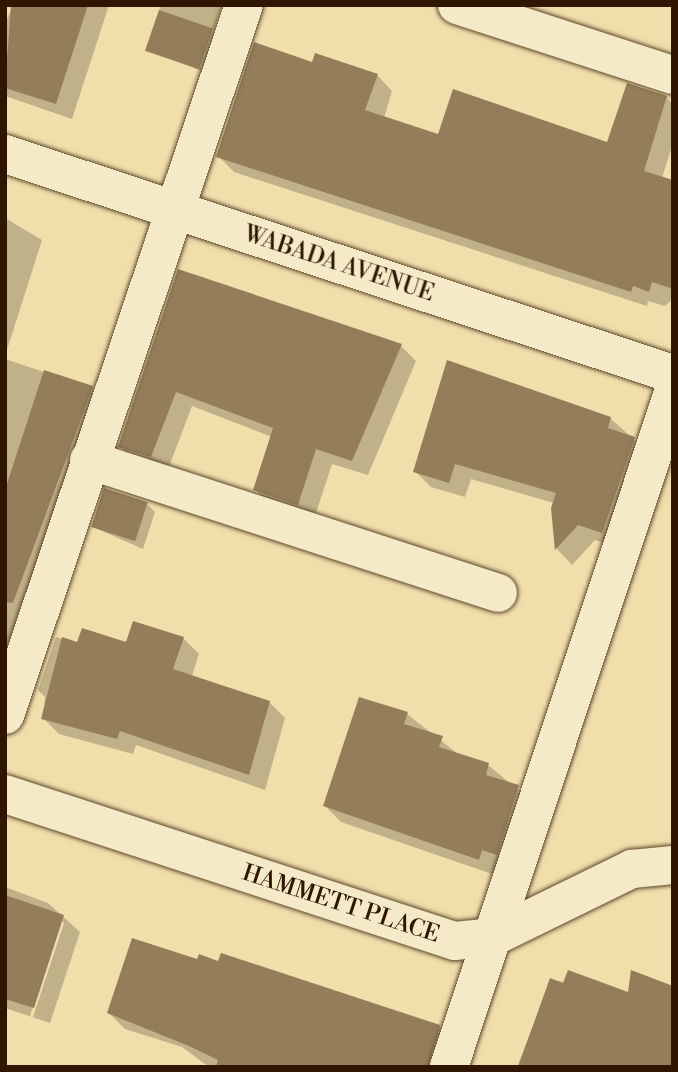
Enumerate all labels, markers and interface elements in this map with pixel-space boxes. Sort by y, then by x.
street label: WABADA AVENUE [240,220,438,308]
street label: HAMMETT PLACE [239,859,443,949]

